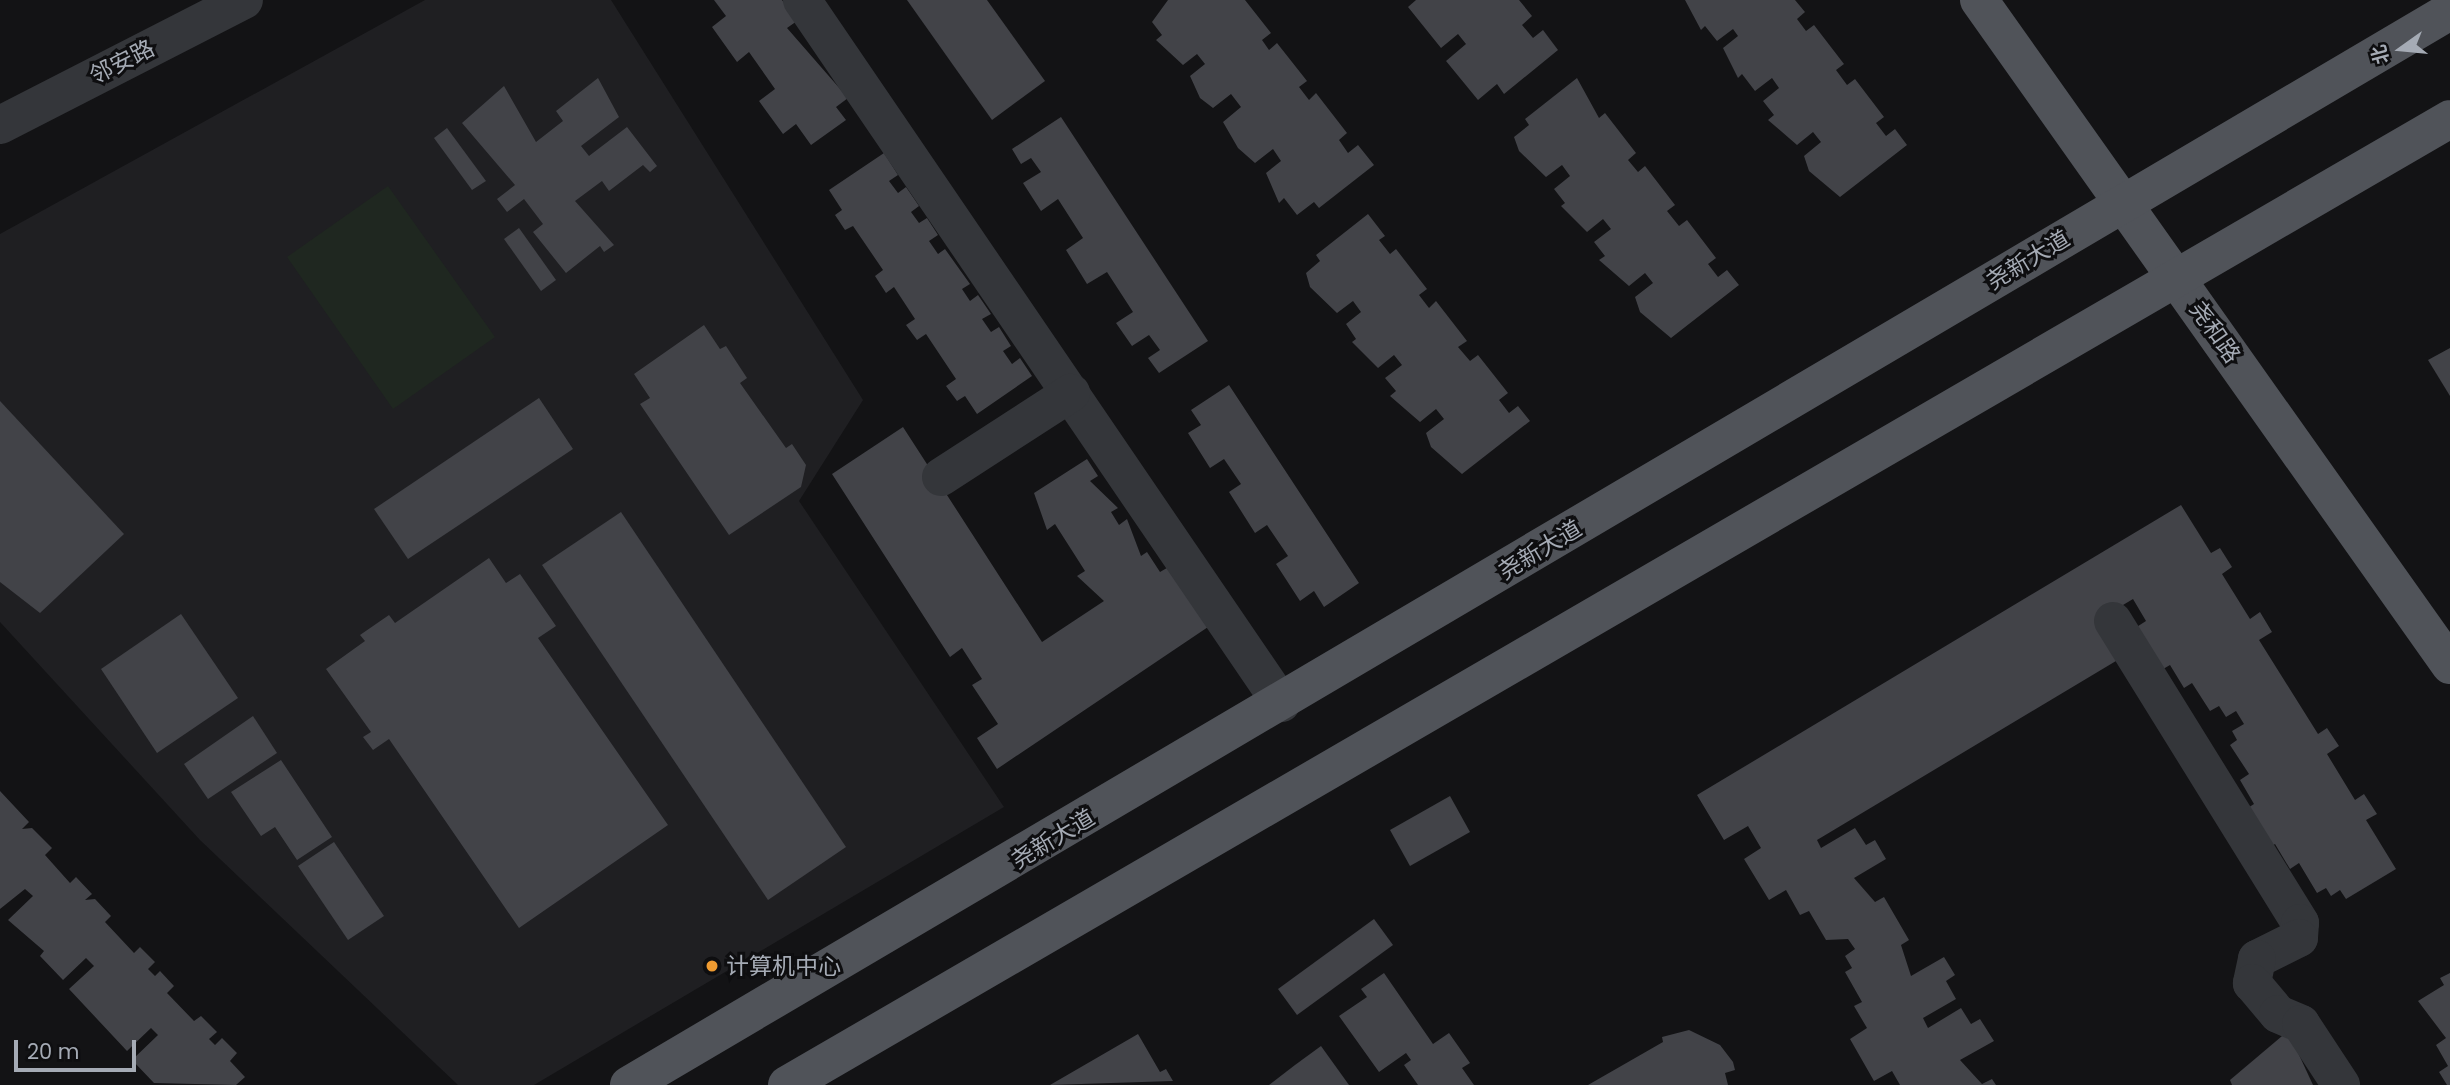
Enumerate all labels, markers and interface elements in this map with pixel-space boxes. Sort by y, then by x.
north arrow [2366,14,2436,84]
street label: 邻安路 [85,34,159,90]
text: 北 [2365,42,2396,67]
street label: 尧新大道 [1981,224,2075,296]
street label: 尧和路 [2184,296,2246,368]
street label: 尧新大道 [1493,514,1587,586]
street label: 尧新大道 [1006,803,1100,875]
place label: 计算机中心 [726,952,841,980]
marker: 计算机中心 [704,958,720,974]
scale bar [18,1026,140,1070]
text: 20 m [27,1037,80,1066]

